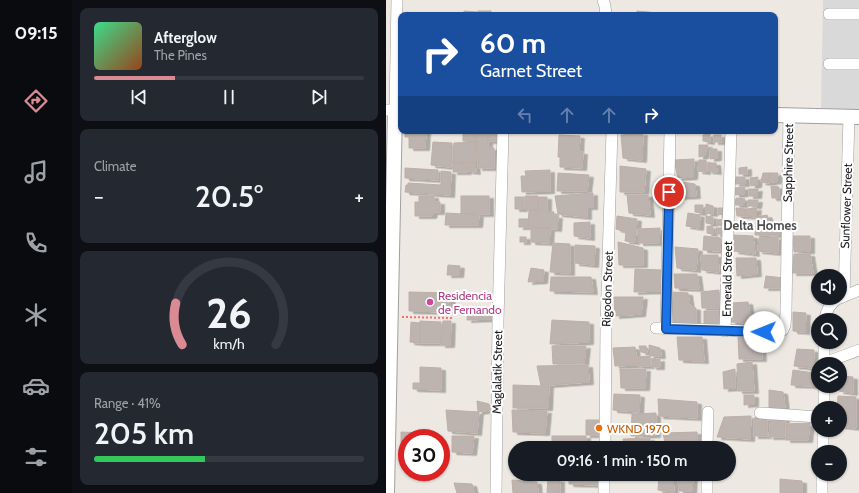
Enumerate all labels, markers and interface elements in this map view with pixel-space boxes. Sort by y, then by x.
text: 09:15 [14,22,58,44]
text: 60 m [480,26,546,60]
icon: right [414,28,466,80]
text: Afterglow [154,29,217,47]
text: The Pines [154,47,207,63]
text: Garnet Street [480,60,582,82]
icon: previous [128,86,150,108]
icon: pause [218,86,240,108]
icon: next [308,86,330,108]
icon: directions [22,87,50,115]
icon: left [514,104,536,126]
icon: ahead [556,104,578,126]
icon: ahead [598,104,620,126]
icon: right [640,104,662,126]
street label: Sapphire Street [780,124,796,202]
icon: music [22,158,50,186]
text: Climate [94,158,136,174]
street label: Sunflower Street [837,163,855,249]
pin [652,175,686,209]
text: 20.5° [195,178,263,215]
icon: arrive [658,181,680,203]
text: − [94,183,104,210]
text: + [354,183,364,210]
district label: Delta Homes [723,217,797,233]
icon: phone [22,229,50,257]
street label: Emerald Street [719,241,735,317]
street label: Rigodon Street [598,251,616,327]
map controls [811,269,847,481]
button: sound [811,269,847,305]
text: 26 [206,288,252,338]
place label: Residencia de Fernando [438,288,502,317]
marker: Residencia de Fernando [425,297,435,307]
icon: climate [22,301,50,329]
position arrow [743,311,785,353]
button: search [811,313,847,349]
street label: Maglalatik Street [489,330,505,414]
text: km/h [213,335,245,353]
button: layers [811,357,847,393]
icon: car [22,372,50,400]
text: Range · 41% [94,395,161,411]
button: + [811,401,847,437]
text: 205 km [94,415,194,452]
place label: WKND 1970 [607,421,670,436]
marker: WKND 1970 [594,423,604,433]
speed limit sign: 30 [398,429,450,481]
icon: filters [22,443,50,471]
button: − [811,445,847,481]
text: 09:16 · 1 min · 150 m [557,452,687,470]

